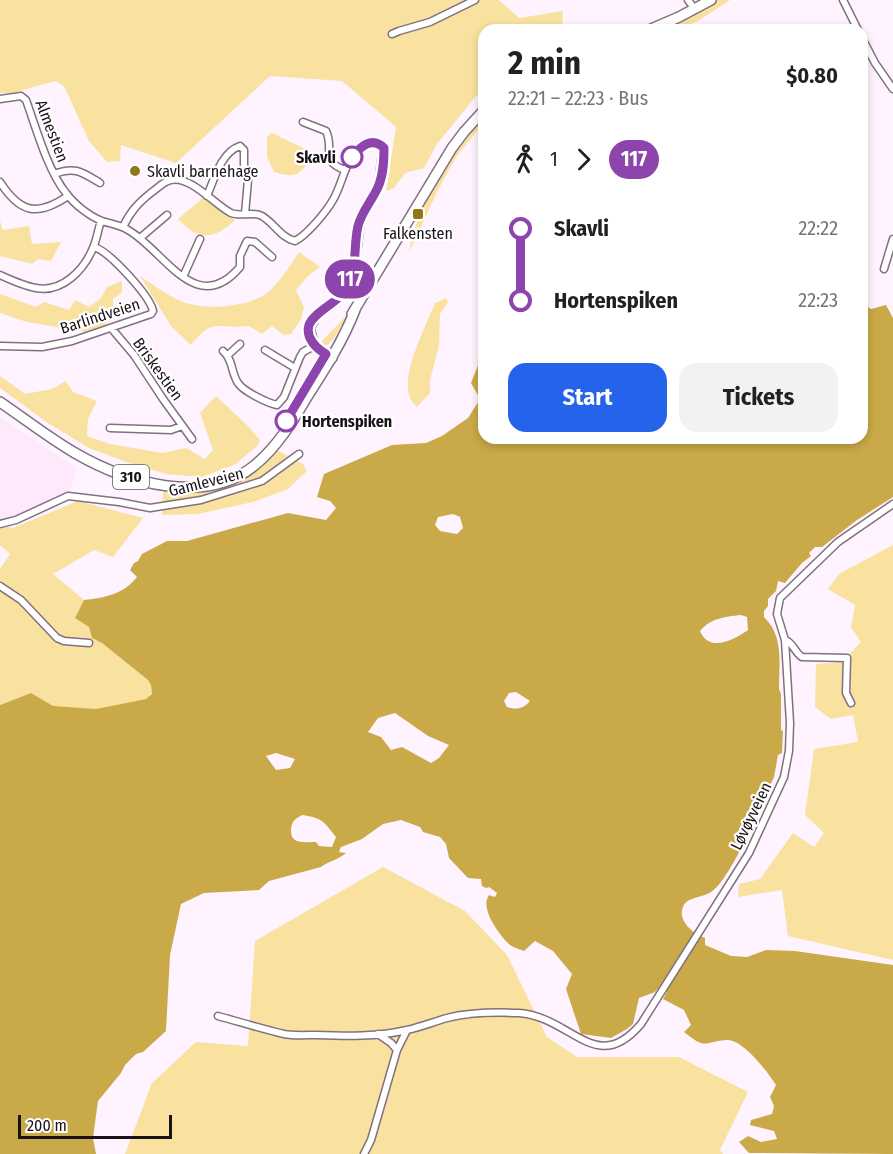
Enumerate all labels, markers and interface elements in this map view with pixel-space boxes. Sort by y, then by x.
text: 2 min [508,43,581,83]
text: $0.80 [786,62,838,89]
text: 22:21 – 22:23 · Bus [508,86,648,110]
street label: Almestien [31,97,73,165]
icon: walk [508,143,541,176]
icon: forward [567,143,600,176]
marker: Skavli [341,146,363,168]
text: 117 [621,146,647,172]
text: 1 [550,147,558,171]
place label: Skavli [296,148,336,167]
place label: Skavli barnehage [147,162,258,181]
marker: Skavli barnehage [128,164,142,178]
marker: Falkensten [411,207,425,221]
text: Skavli [554,215,609,242]
text: 22:22 [798,216,838,240]
place label: Falkensten [383,224,453,243]
line badge: 117 [316,260,385,298]
text: 117 [337,266,363,292]
text: Hortenspiken [554,287,678,314]
text: 22:23 [798,288,838,312]
street label: Barlindveien [58,294,142,338]
street label: Briskestien [129,334,187,404]
button: Start [508,363,667,432]
button: Tickets [679,363,838,432]
marker: Hortenspiken [275,410,297,432]
place label: Hortenspiken [302,412,392,431]
street label: Gamleveien [167,464,245,500]
road number: 310 [113,465,149,489]
street label: Løvøyveien [726,779,776,853]
scale bar [18,1112,172,1140]
text: 200 m [27,1116,67,1135]

